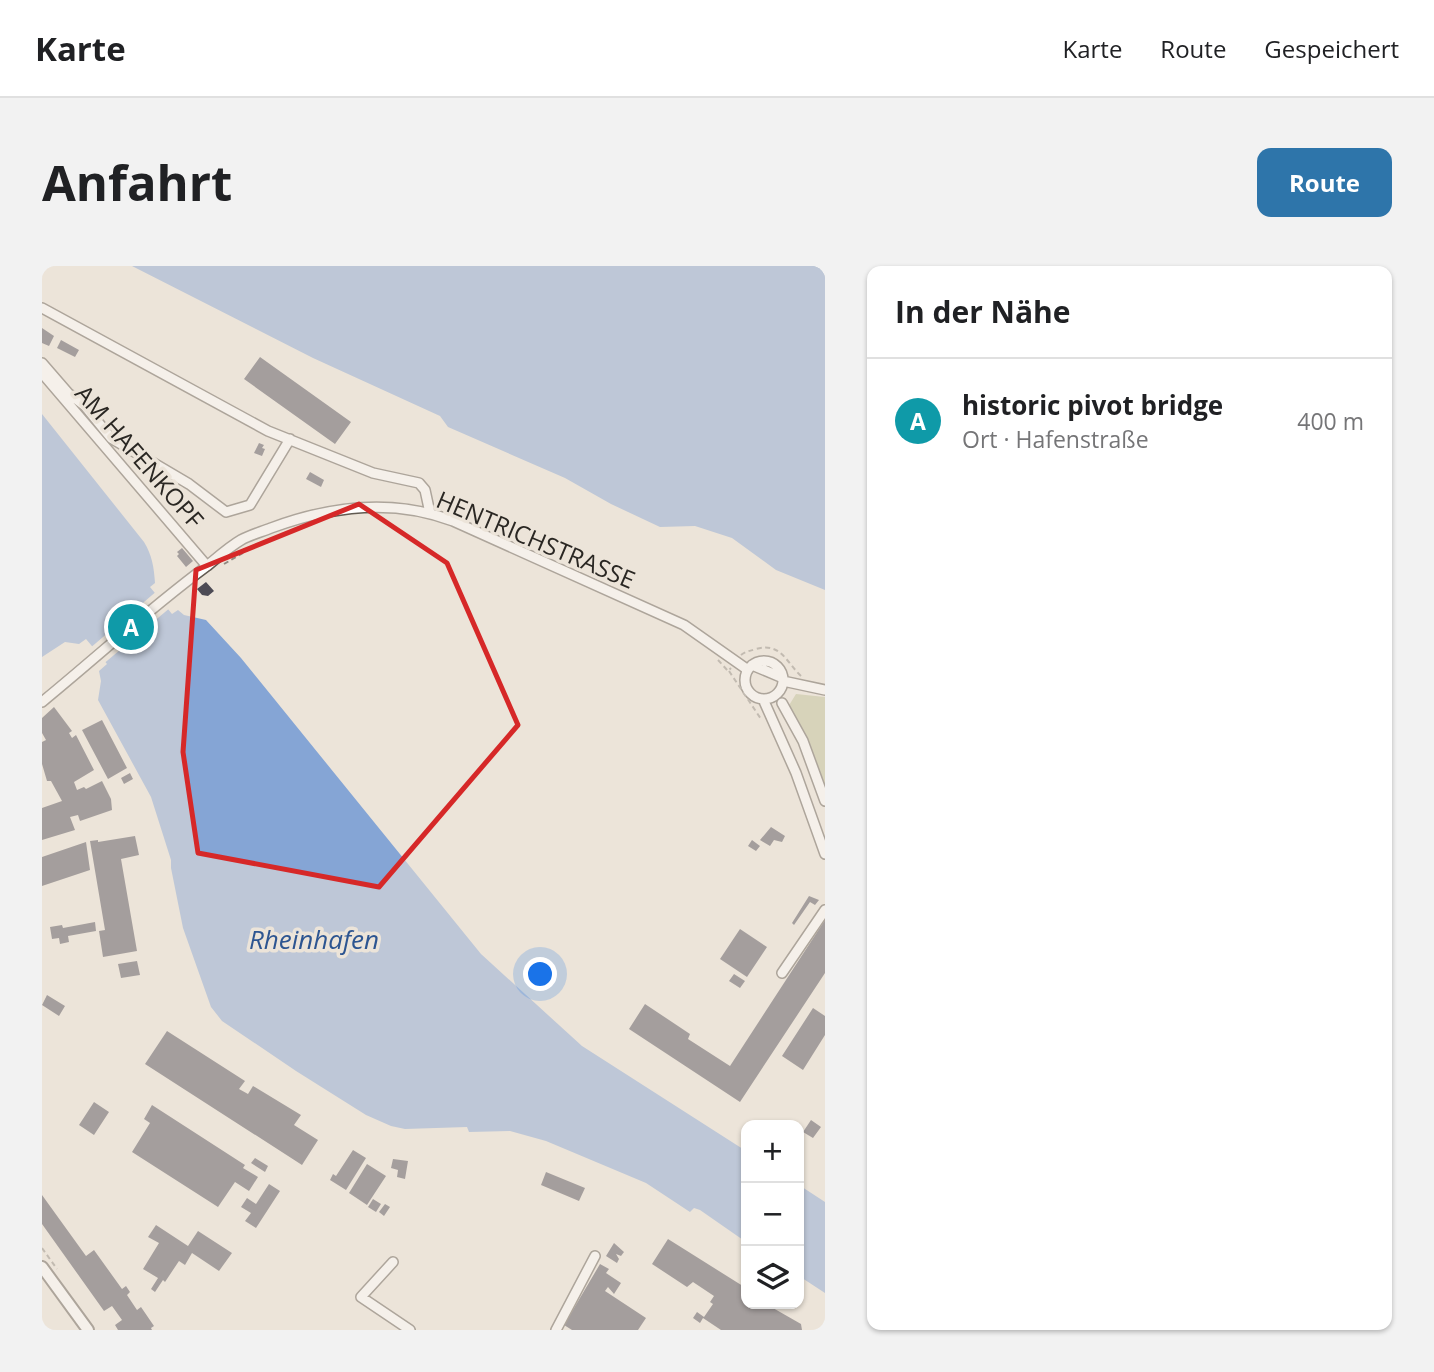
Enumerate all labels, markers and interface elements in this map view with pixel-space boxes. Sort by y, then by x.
text: Karte [35,26,126,71]
text: Karte [1062,32,1122,65]
text: Route [1160,32,1226,65]
text: Gespeichert [1264,32,1399,65]
button: Route [1257,148,1392,217]
text: Anfahrt [42,149,232,215]
text: In der Nähe [895,291,1071,332]
street label: AM HAFENKOPF [69,377,211,535]
text: historic pivot bridge [962,387,1223,423]
text: A [910,405,926,437]
text: 400 m [1297,405,1364,437]
text: Ort · Hafenstraße [962,423,1149,455]
street label: HENTRICHSTRASSE [432,482,640,596]
pin: A [108,601,154,653]
water label: Rheinhafen [249,921,379,957]
your location [523,957,557,991]
map controls [741,1120,804,1309]
button: + [741,1120,804,1183]
button: − [741,1183,804,1246]
button: layers [741,1246,804,1309]

